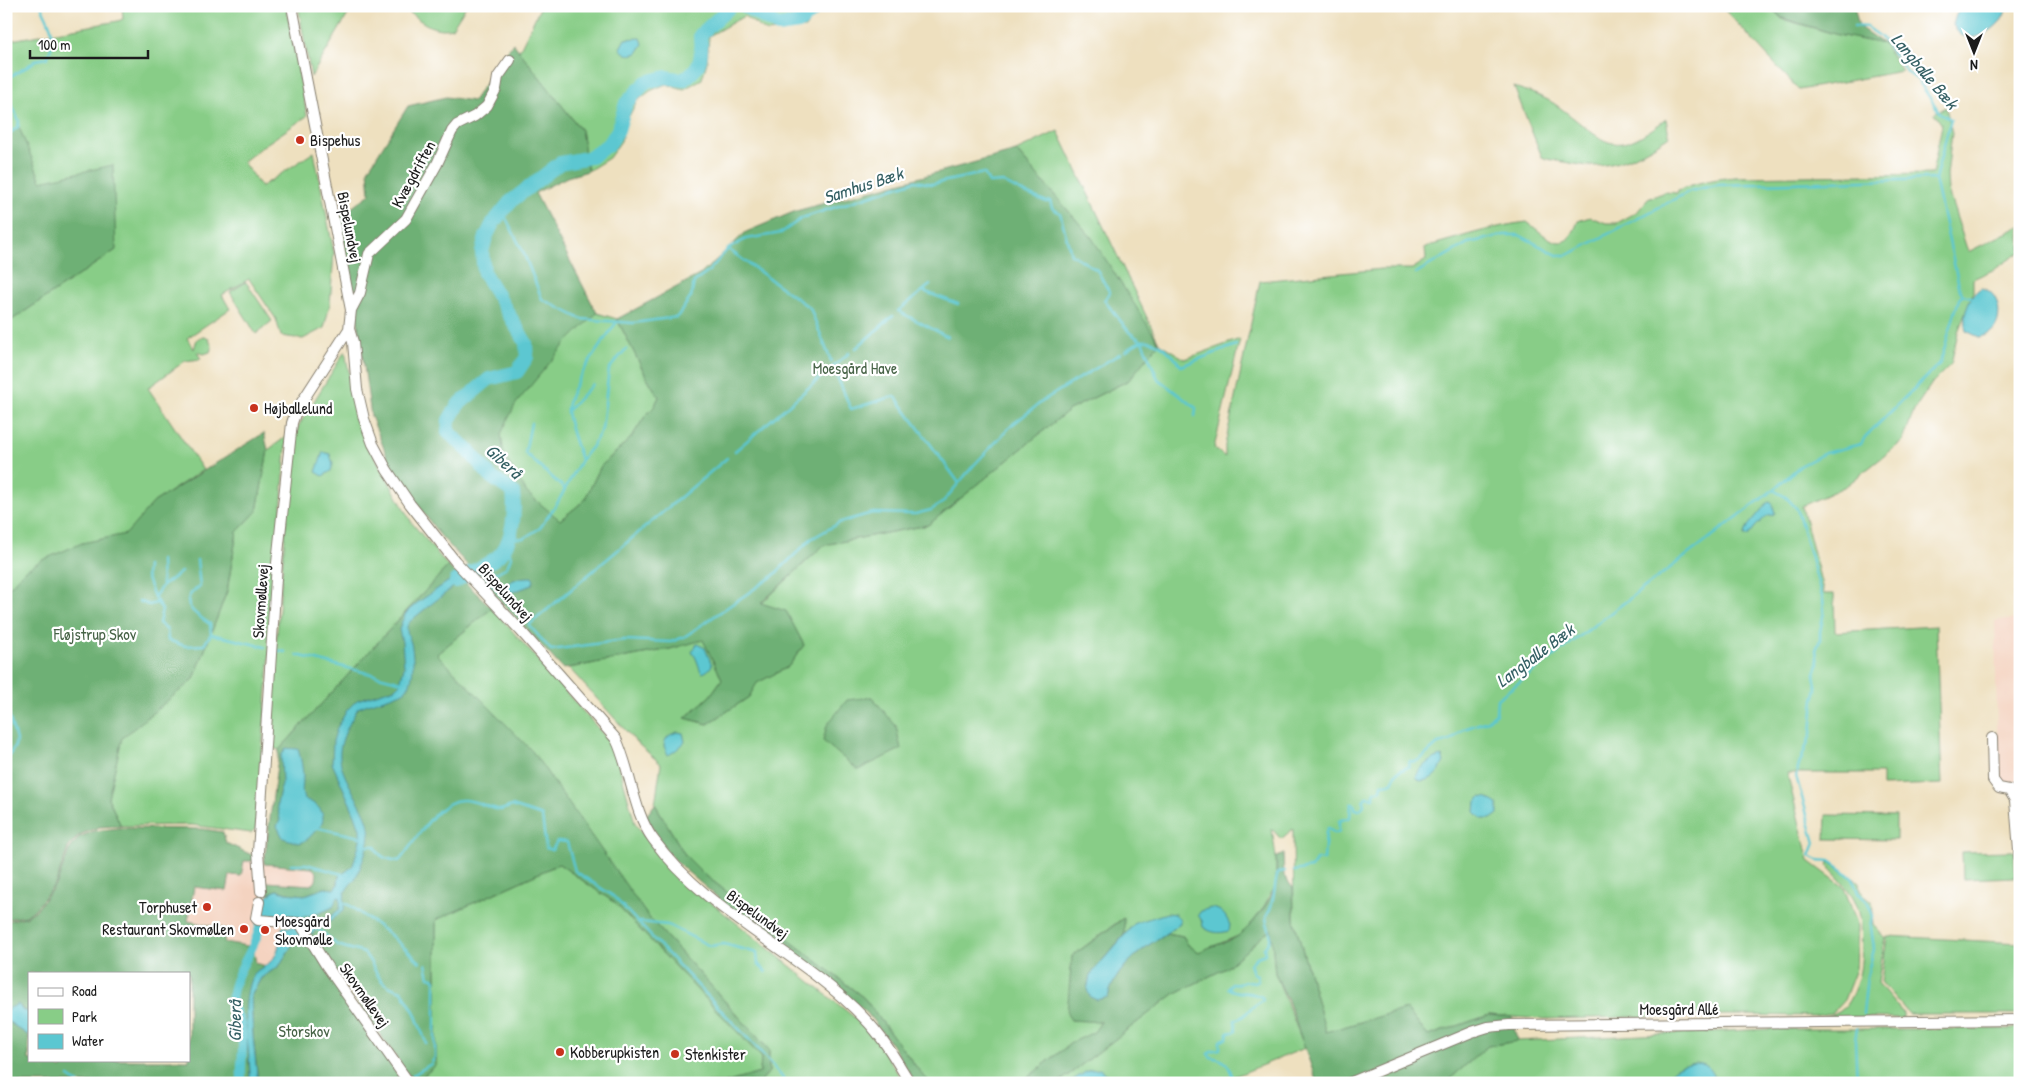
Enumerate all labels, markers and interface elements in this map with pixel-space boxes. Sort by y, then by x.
scale bar [30,28,148,60]
water label: Langballe Bæk [1886,28,1965,116]
north arrow [1948,28,1998,78]
text: 100 m [38,34,71,55]
text: N [1970,56,1978,75]
place label: Bispehus [310,129,360,151]
marker: Bispehus [294,134,306,146]
street label: Kvægdriften [386,136,440,212]
water label: Samhus Bæk [820,160,907,210]
street label: Bispelundvej [332,190,368,264]
park label: Moesgård Have [813,357,898,379]
place label: Højballelund [264,397,332,419]
marker: Højballelund [248,402,260,414]
water label: Giberå [480,438,529,485]
street label: Bispelundvej [474,558,538,626]
street label: Skovmøllevej [246,563,274,639]
water label: Langballe Bæk [1491,616,1581,693]
park label: Fløjstrup Skov [53,623,137,645]
street label: Bispelundvej [723,884,793,944]
place label: Torphuset [139,896,197,918]
marker: Torphuset [201,901,213,913]
place label: Moesgård Skovmølle [275,910,333,950]
place label: Restaurant Skovmøllen [102,918,234,940]
marker: Restaurant Skovmøllen [238,923,250,935]
marker: Moesgård Skovmølle [259,924,271,936]
street label: Skovmøllevej [335,958,395,1032]
legend [28,972,190,1062]
text: Road [72,980,97,1001]
water label: Giberå [222,998,247,1042]
street label: Moesgård Allé [1639,998,1719,1020]
text: Park [72,1006,97,1027]
park label: Storskov [278,1020,330,1042]
text: Water [72,1030,104,1051]
place label: Kobberupkisten [570,1041,659,1063]
place label: Stenkister [685,1043,746,1065]
marker: Kobberupkisten [554,1046,566,1058]
marker: Stenkister [669,1048,681,1060]

